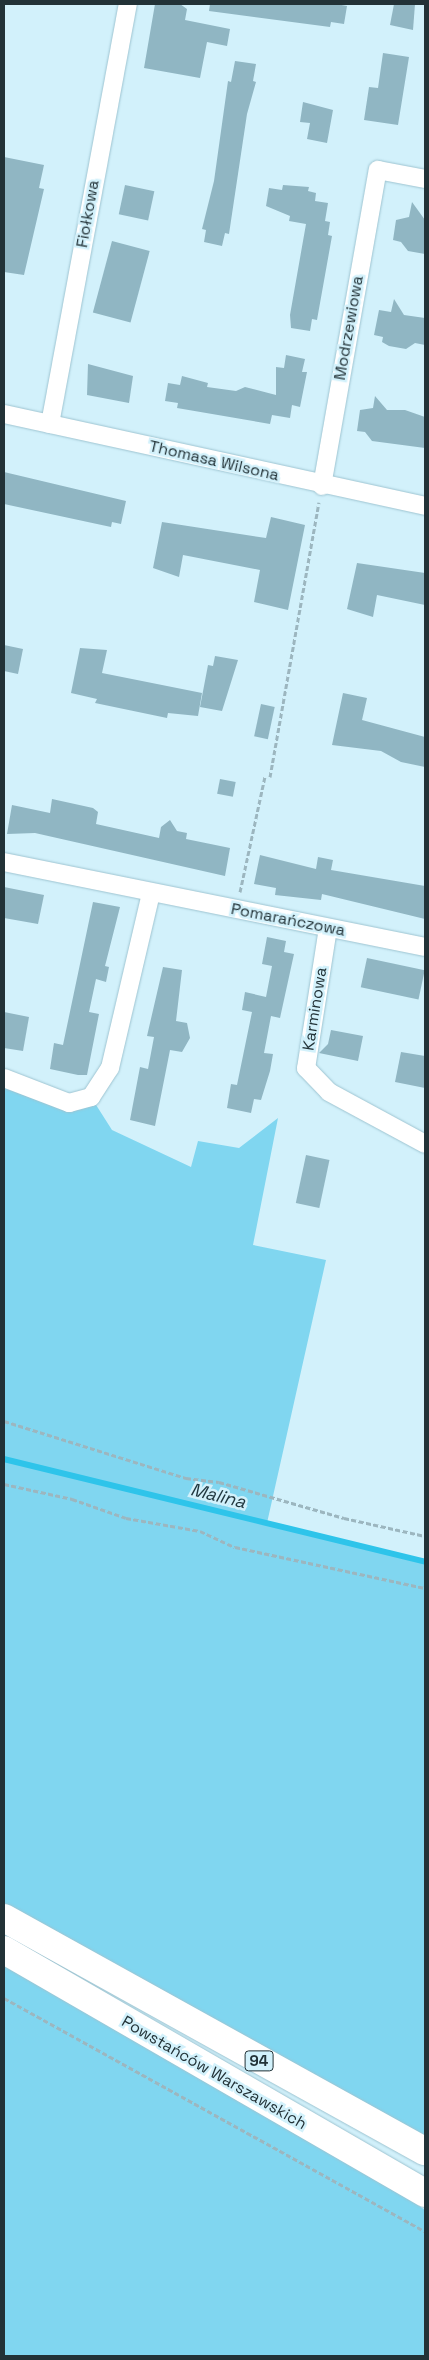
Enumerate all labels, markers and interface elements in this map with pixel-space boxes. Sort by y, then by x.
street label: Fiołkowa [73,179,103,249]
street label: Modrzewiowa [330,274,368,382]
street label: Thomasa Wilsona [147,437,281,485]
street label: Pomarańczowa [229,900,347,940]
street label: Karminowa [299,966,331,1052]
water label: Malina [188,1479,248,1513]
street label: Powstańców Warszawskich [118,2012,310,2134]
road number: 94 [244,2048,274,2074]

